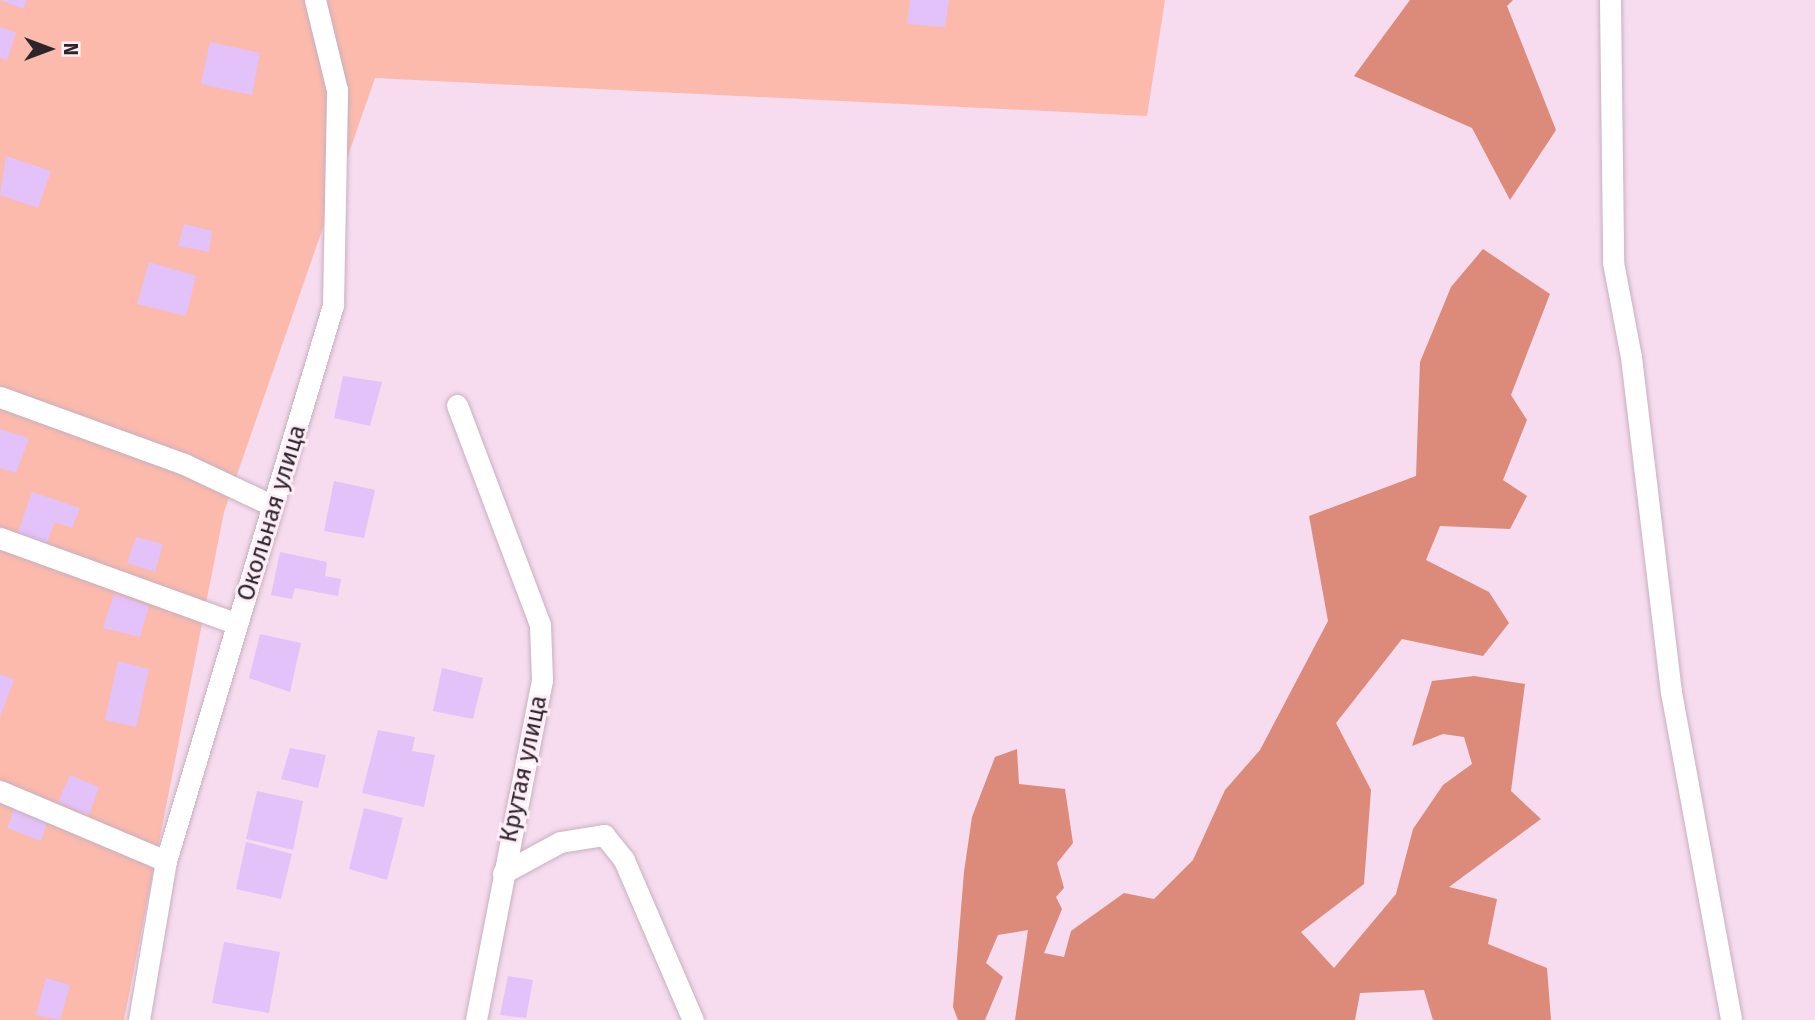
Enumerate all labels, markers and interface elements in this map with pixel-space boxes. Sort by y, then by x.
north arrow [14,14,84,84]
text: N [59,43,82,55]
street label: Окольная улица [232,421,312,605]
street label: Крутая улица [494,693,554,845]

